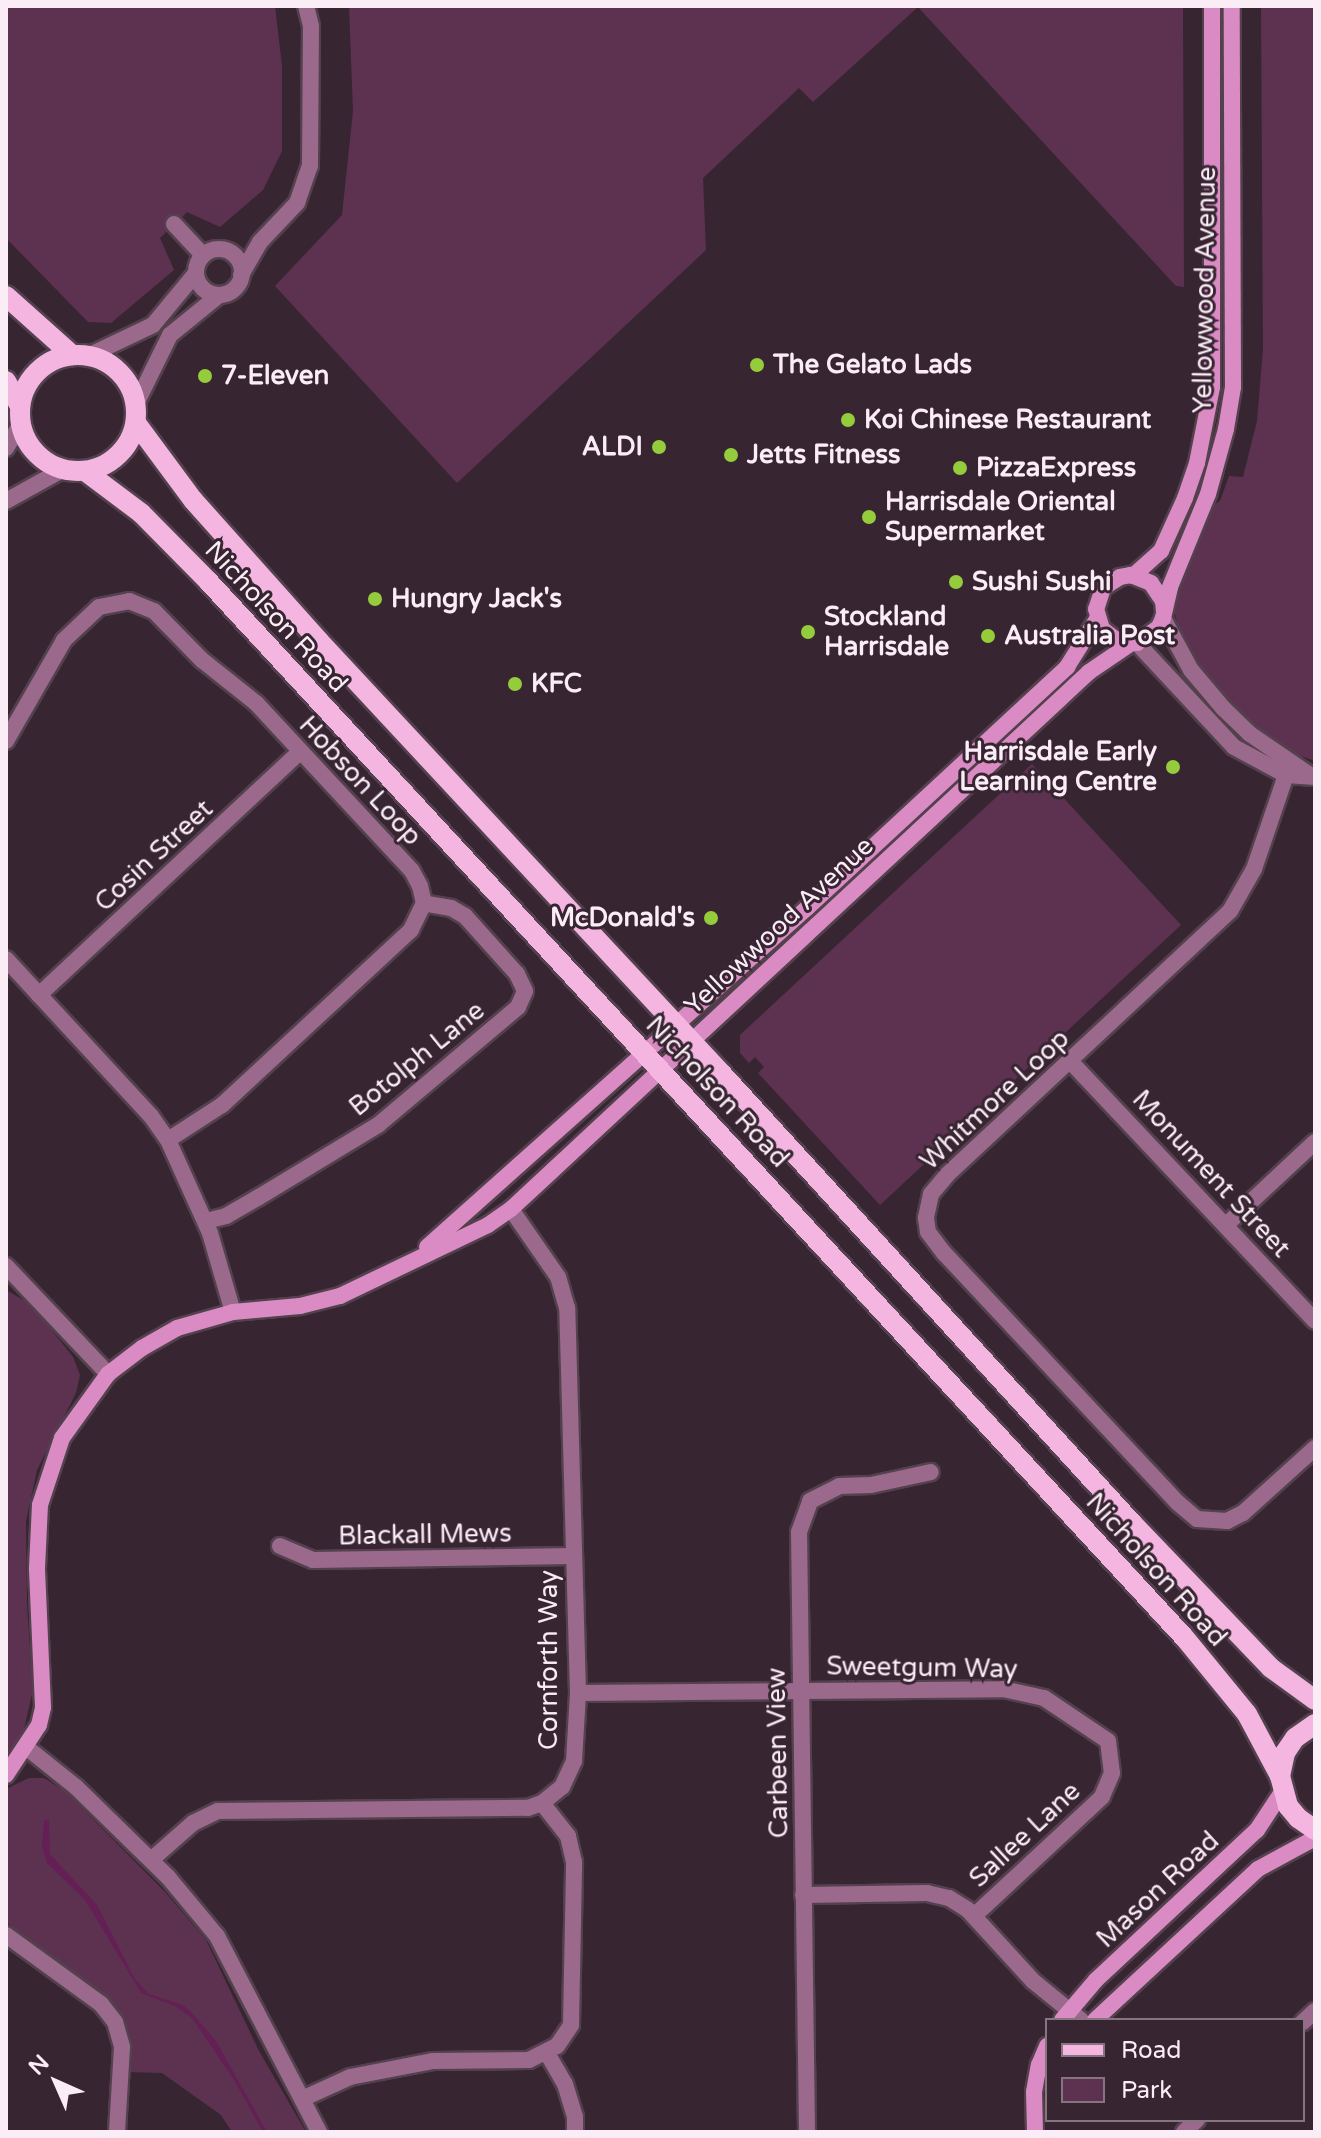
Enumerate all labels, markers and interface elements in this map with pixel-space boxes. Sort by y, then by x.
street label: Yellowwood Avenue [1187,166,1223,414]
place label: The Gelato Lads [773,349,972,381]
marker: The Gelato Lads [748,356,766,374]
place label: 7-Eleven [221,360,329,392]
marker: 7-Eleven [196,367,214,385]
place label: Koi Chinese Restaurant [864,404,1151,436]
marker: Koi Chinese Restaurant [839,411,857,429]
place label: ALDI [582,431,643,463]
marker: ALDI [650,438,668,456]
place label: Jetts Fitness [747,439,900,471]
marker: Jetts Fitness [722,446,740,464]
place label: PizzaExpress [976,452,1136,484]
marker: PizzaExpress [951,459,969,477]
place label: Harrisdale Oriental Supermarket [885,486,1116,548]
marker: Harrisdale Oriental Supermarket [860,508,878,526]
street label: Nicholson Road [198,535,354,699]
place label: Sushi Sushi [972,566,1112,598]
marker: Sushi Sushi [947,573,965,591]
place label: Hungry Jack's [391,583,562,615]
marker: Hungry Jack's [366,590,384,608]
place label: Stockland Harrisdale [824,601,949,662]
place label: Australia Post [1004,620,1175,652]
marker: Stockland Harrisdale [799,623,817,641]
marker: Australia Post [979,627,997,645]
place label: KFC [531,668,582,700]
marker: KFC [506,675,524,693]
street label: Hobson Loop [292,710,428,852]
place label: Harrisdale Early Learning Centre [959,736,1157,798]
marker: Harrisdale Early Learning Centre [1164,758,1182,776]
street label: Cosin Street [89,794,219,918]
street label: Yellowwood Avenue [678,830,880,1022]
place label: McDonald's [550,902,695,934]
marker: McDonald's [702,909,720,927]
street label: Botolph Lane [343,995,491,1123]
street label: Nicholson Road [639,1010,795,1174]
street label: Whitmore Loop [914,1023,1076,1177]
street label: Monument Street [1126,1084,1296,1264]
street label: Nicholson Road [1079,1487,1233,1653]
street label: Blackall Mews [338,1518,512,1552]
street label: Cornforth Way [533,1570,565,1750]
street label: Sweetgum Way [826,1651,1018,1685]
street label: Carbeen View [761,1667,795,1839]
street label: Sallee Lane [963,1776,1087,1894]
street label: Mason Road [1090,1825,1226,1955]
legend [1045,2018,1305,2122]
text: Road [1121,2036,1181,2065]
north arrow [16,2042,96,2122]
text: N [24,2050,54,2080]
text: Park [1121,2076,1172,2105]

